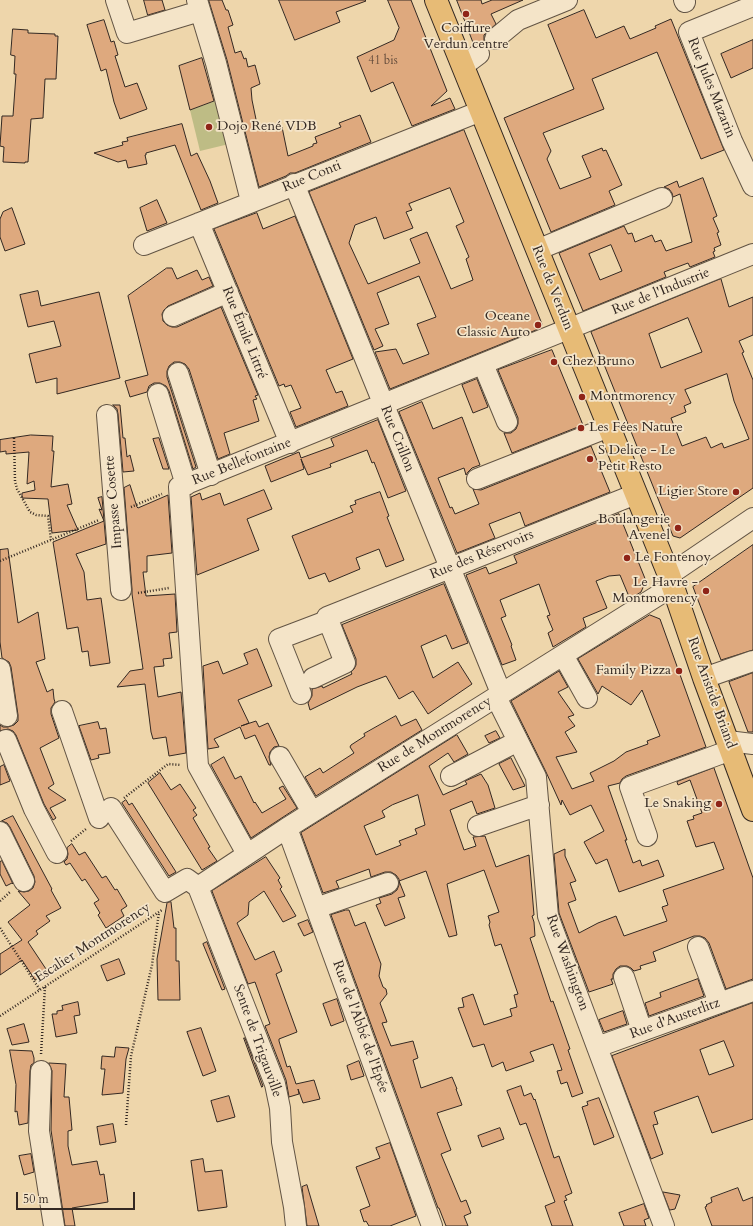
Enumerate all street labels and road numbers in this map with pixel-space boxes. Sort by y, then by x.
street label: Rue Jules Mazarin [683,35,739,141]
street label: Rue Conti [280,158,344,196]
street label: Rue de Verdun [527,243,577,333]
street label: Rue de l'Industrie [610,265,712,319]
street label: Rue Émile Littré [218,284,270,382]
street label: Rue Crillon [376,403,418,475]
street label: Rue Bellefontaine [190,434,294,490]
street label: Impasse Cosette [102,454,126,550]
street label: Rue des Réservoirs [428,527,536,583]
street label: Rue Aristide Briand [683,635,739,751]
street label: Rue de Montmorency [375,693,495,777]
street label: Escalier Montmorency [32,899,154,987]
street label: Rue Washington [542,913,592,1013]
street label: Rue de l'Abbé de l'Epée [328,958,392,1096]
street label: Sente de Trigauville [229,982,285,1100]
street label: Rue d'Austerlitz [628,995,722,1043]

